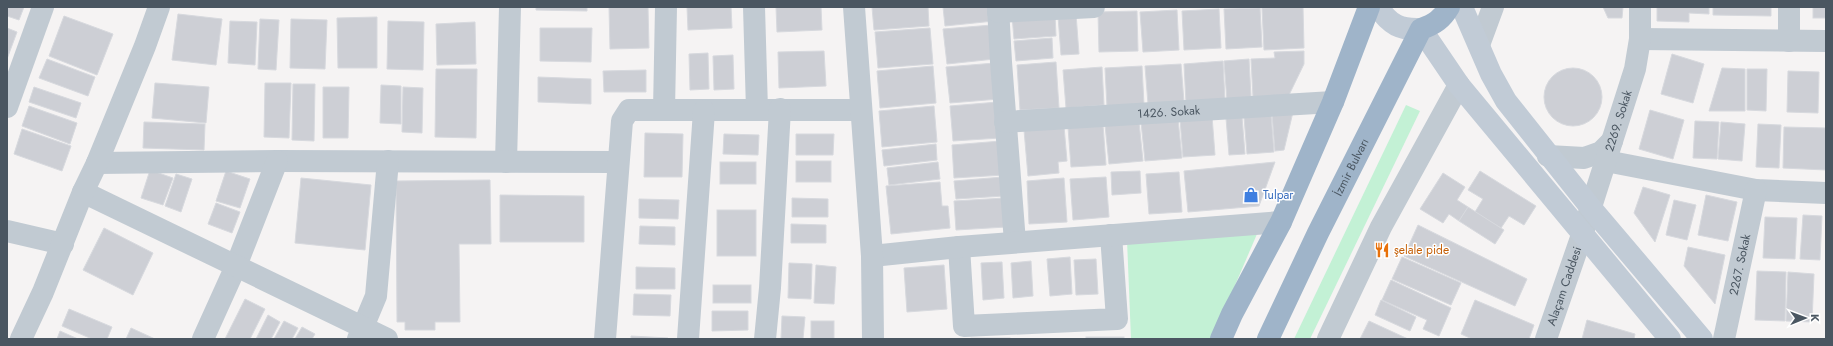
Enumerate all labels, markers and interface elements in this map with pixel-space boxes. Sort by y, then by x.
street label: 2269. Sokak [1600,87,1637,154]
street label: 1426. Sokak [1137,101,1201,123]
street label: İzmir Bulvarı [1329,135,1373,199]
shop icon: Tulpar [1242,186,1260,204]
place label: Tulpar [1263,186,1294,204]
street label: 2267. Sokak [1725,232,1755,297]
restaurant icon: şelale pide [1373,241,1391,259]
place label: şelale pide [1394,241,1449,259]
street label: Alaçam Caddesi [1542,244,1586,328]
north arrow [1785,298,1825,338]
text: K [1807,314,1823,322]

